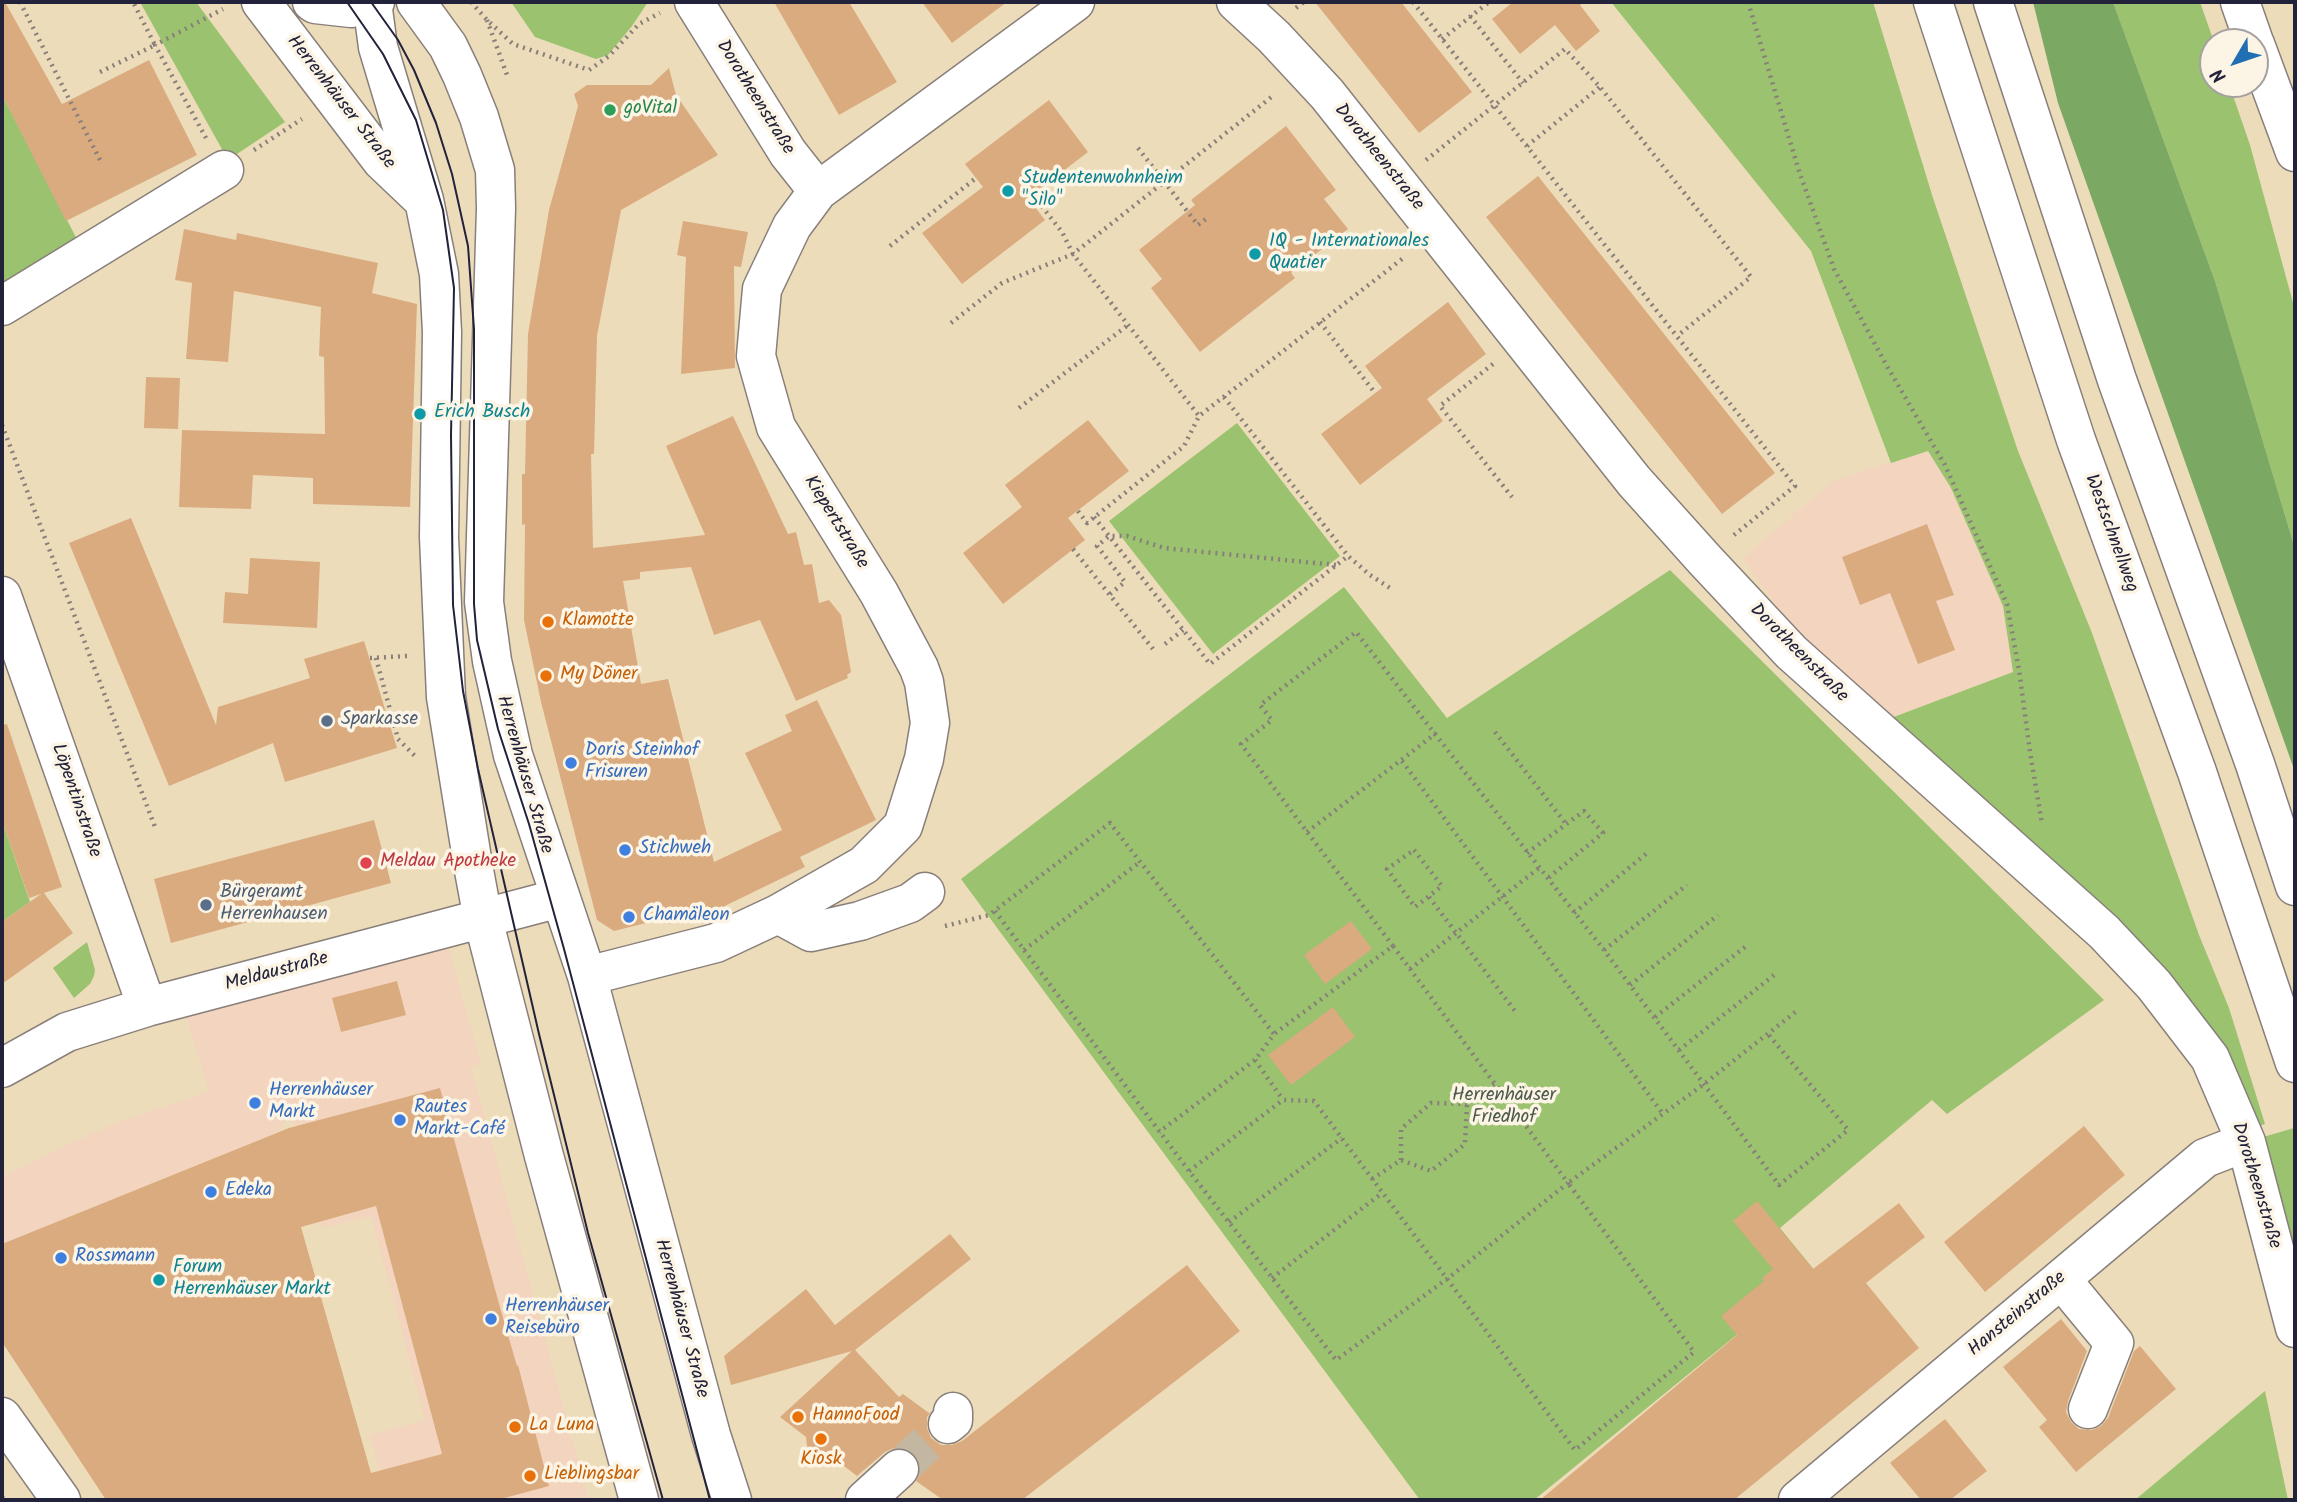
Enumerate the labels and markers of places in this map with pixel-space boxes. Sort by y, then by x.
place label: goVital [624,99,677,121]
marker: goVital [602,102,618,118]
place label: Studentenwohnheim "Silo" [1022,169,1183,213]
marker: Studentenwohnheim "Silo" [1000,183,1016,199]
place label: IQ - Internationales Quatier [1269,232,1429,276]
marker: IQ - Internationales Quatier [1247,246,1263,262]
place label: Erich Busch [434,403,530,425]
marker: Erich Busch [412,406,428,422]
place label: Klamotte [562,611,634,633]
marker: Klamotte [540,614,556,630]
place label: My Döner [560,665,637,687]
marker: My Döner [538,668,554,684]
place label: Sparkasse [341,710,418,732]
marker: Sparkasse [319,713,335,729]
place label: Doris Steinhof Frisuren [585,741,699,785]
marker: Doris Steinhof Frisuren [563,755,579,771]
place label: Stichweh [639,839,711,861]
marker: Stichweh [617,842,633,858]
place label: Meldau Apotheke [380,852,516,874]
marker: Meldau Apotheke [358,855,374,871]
place label: Bürgeramt Herrenhausen [220,883,328,927]
marker: Bürgeramt Herrenhausen [198,897,214,913]
place label: Chamäleon [643,906,730,928]
marker: Chamäleon [621,909,637,925]
place label: Herrenhäuser Markt [269,1081,373,1125]
marker: Herrenhäuser Markt [247,1095,263,1111]
place label: Rautes Markt-Café [414,1098,505,1142]
marker: Rautes Markt-Café [392,1112,408,1128]
place label: Edeka [225,1181,272,1203]
marker: Edeka [203,1184,219,1200]
place label: Rossmann [75,1247,155,1269]
marker: Rossmann [53,1250,69,1266]
place label: Forum Herrenhäuser Markt [173,1258,331,1302]
marker: Forum Herrenhäuser Markt [151,1272,167,1288]
place label: Herrenhäuser Reisebüro [505,1297,609,1341]
marker: Herrenhäuser Reisebüro [483,1311,499,1327]
place label: HannoFood [812,1406,899,1428]
marker: HannoFood [790,1409,806,1425]
place label: La Luna [529,1416,594,1438]
marker: La Luna [507,1419,523,1435]
marker: Kiosk [813,1431,829,1447]
place label: Kiosk [800,1450,842,1472]
place label: Lieblingsbar [544,1465,639,1487]
marker: Lieblingsbar [522,1468,538,1484]

